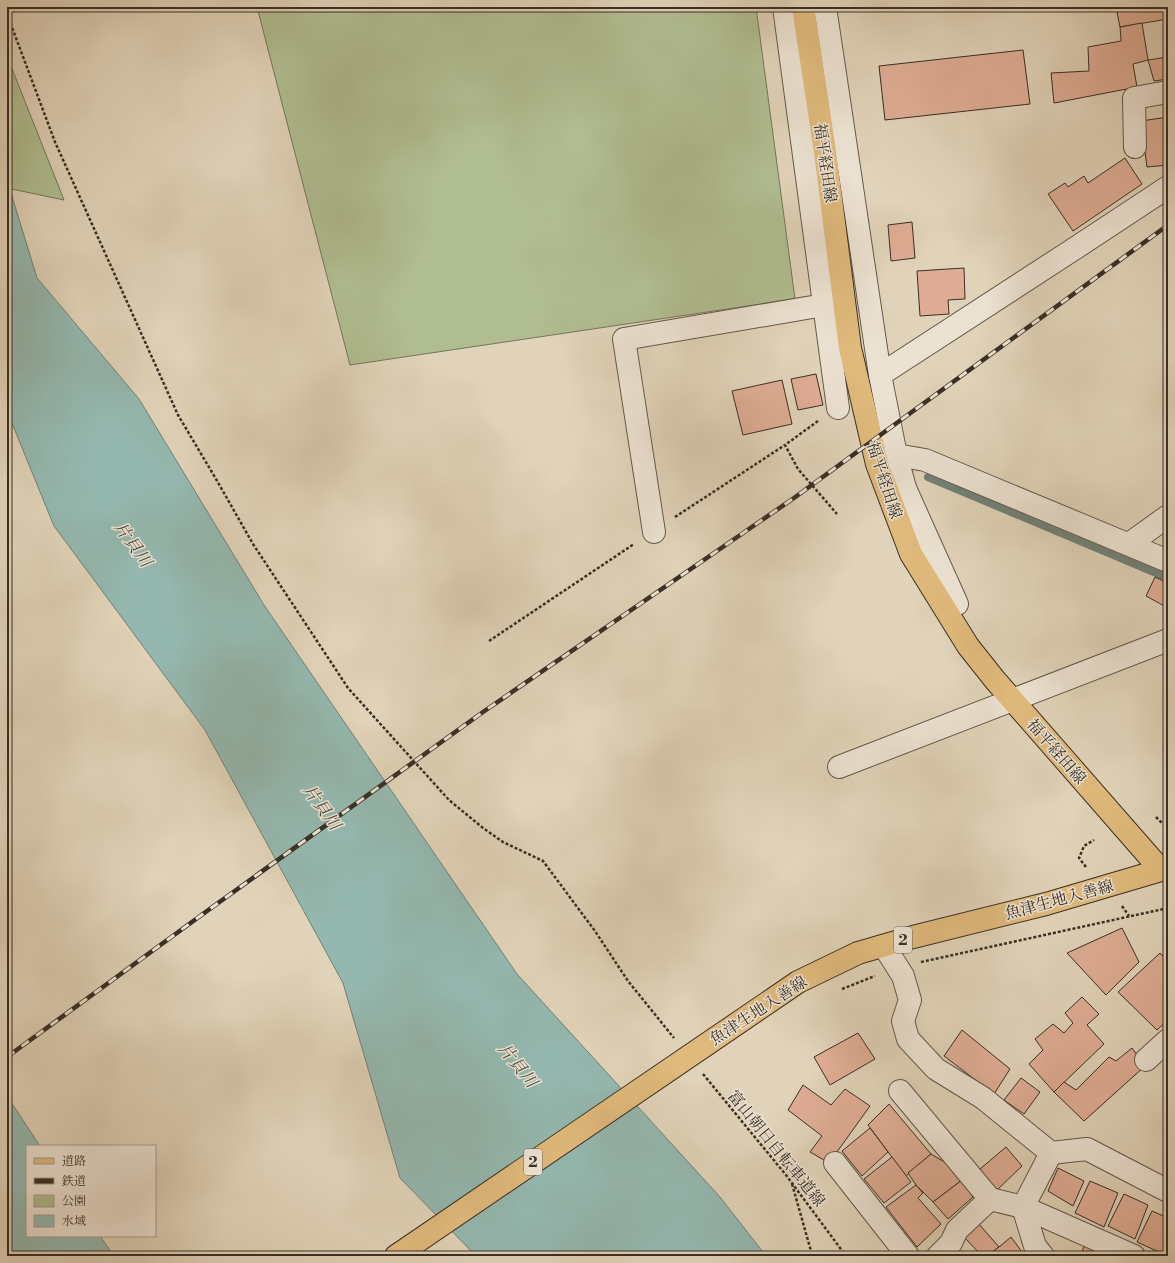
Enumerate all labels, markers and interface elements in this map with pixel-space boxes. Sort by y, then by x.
street label: 福平経田線 [810,122,840,204]
street label: 福平経田線 [862,439,906,521]
water label: 片貝川 [108,517,157,573]
street label: 福平経田線 [1022,715,1090,788]
water label: 片貝川 [297,780,346,836]
street label: 魚津生地入善線 [1003,876,1116,924]
road number: 2 [894,927,912,953]
street label: 魚津生地入善線 [706,972,811,1050]
water label: 片貝川 [493,1039,543,1094]
street label: 富山朝日自転車道線 [723,1086,829,1211]
legend [26,1145,156,1237]
road number: 2 [524,1149,542,1175]
text: 道路 [62,1154,86,1169]
text: 鉄道 [61,1174,86,1189]
text: 公園 [62,1194,86,1209]
text: 水域 [62,1214,86,1229]

